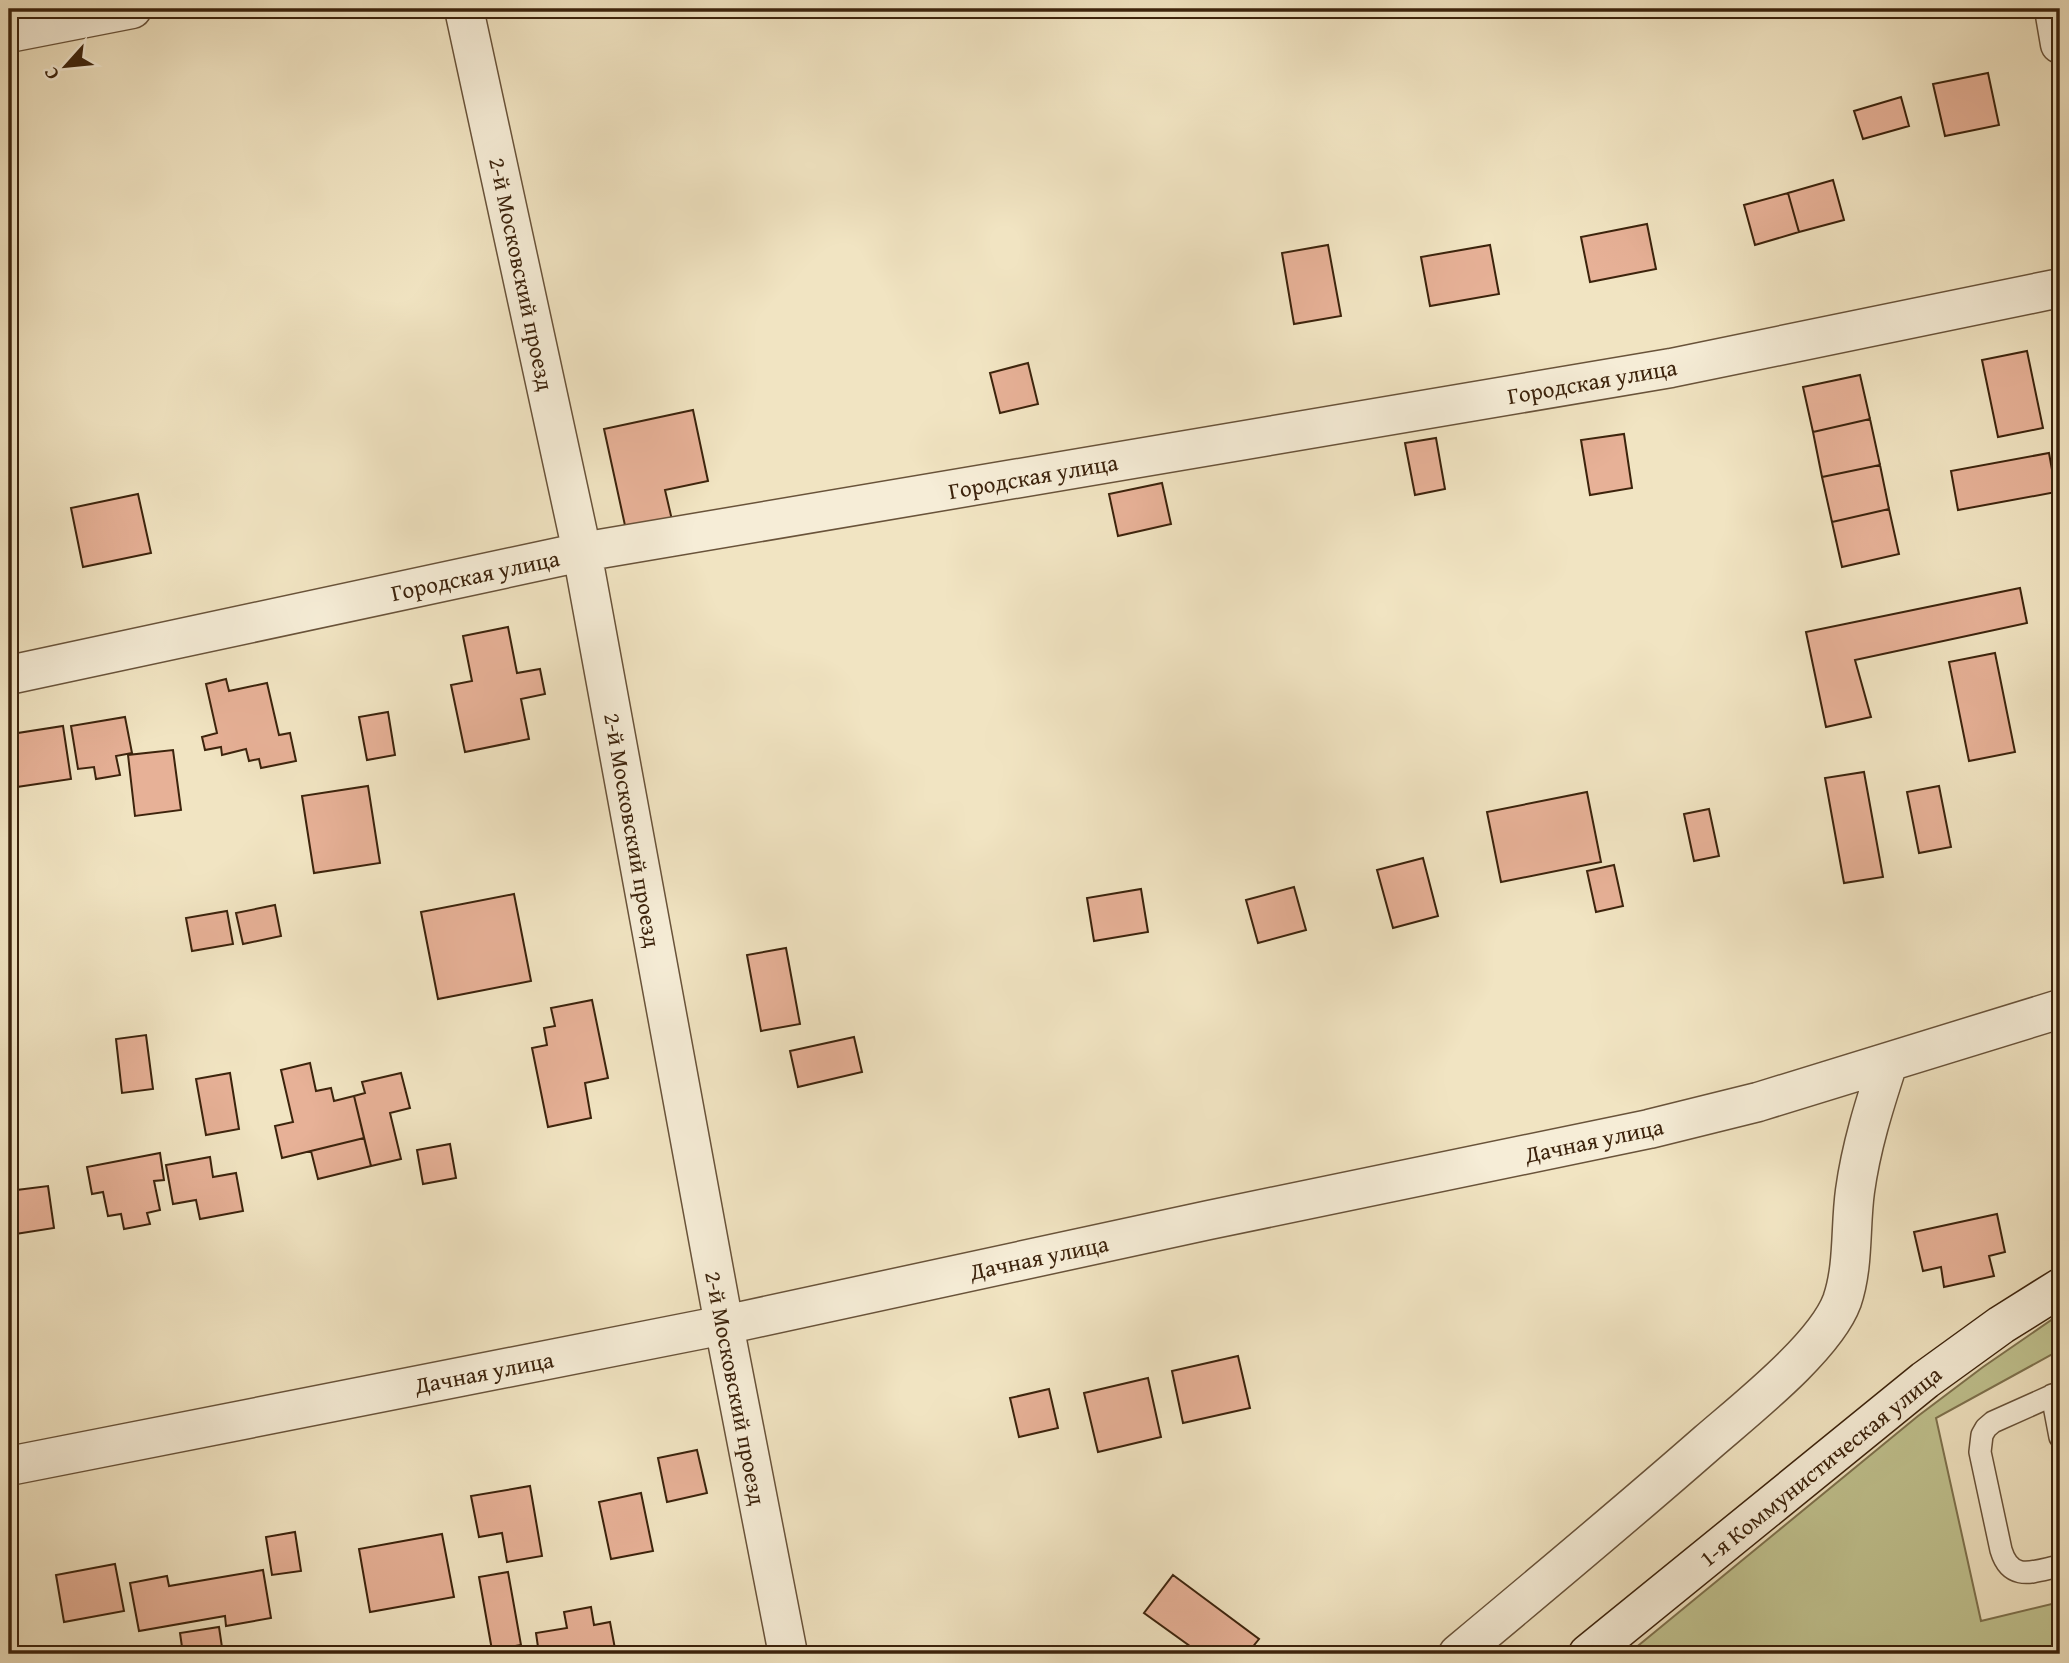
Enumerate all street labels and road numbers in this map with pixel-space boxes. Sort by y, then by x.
street label: 2-й Московский проезд [481,154,563,394]
street label: Городская улица [1505,350,1679,412]
street label: Городская улица [946,445,1120,507]
street label: Городская улица [388,541,562,609]
street label: 2-й Московский проезд [596,710,670,950]
street label: Дачная улица [1521,1109,1666,1171]
street label: Дачная улица [966,1226,1111,1288]
street label: 2-й Московский проезд [697,1268,775,1508]
street label: Дачная улица [411,1342,556,1402]
street label: 1-я Коммунистическая улица [1692,1358,1948,1574]

